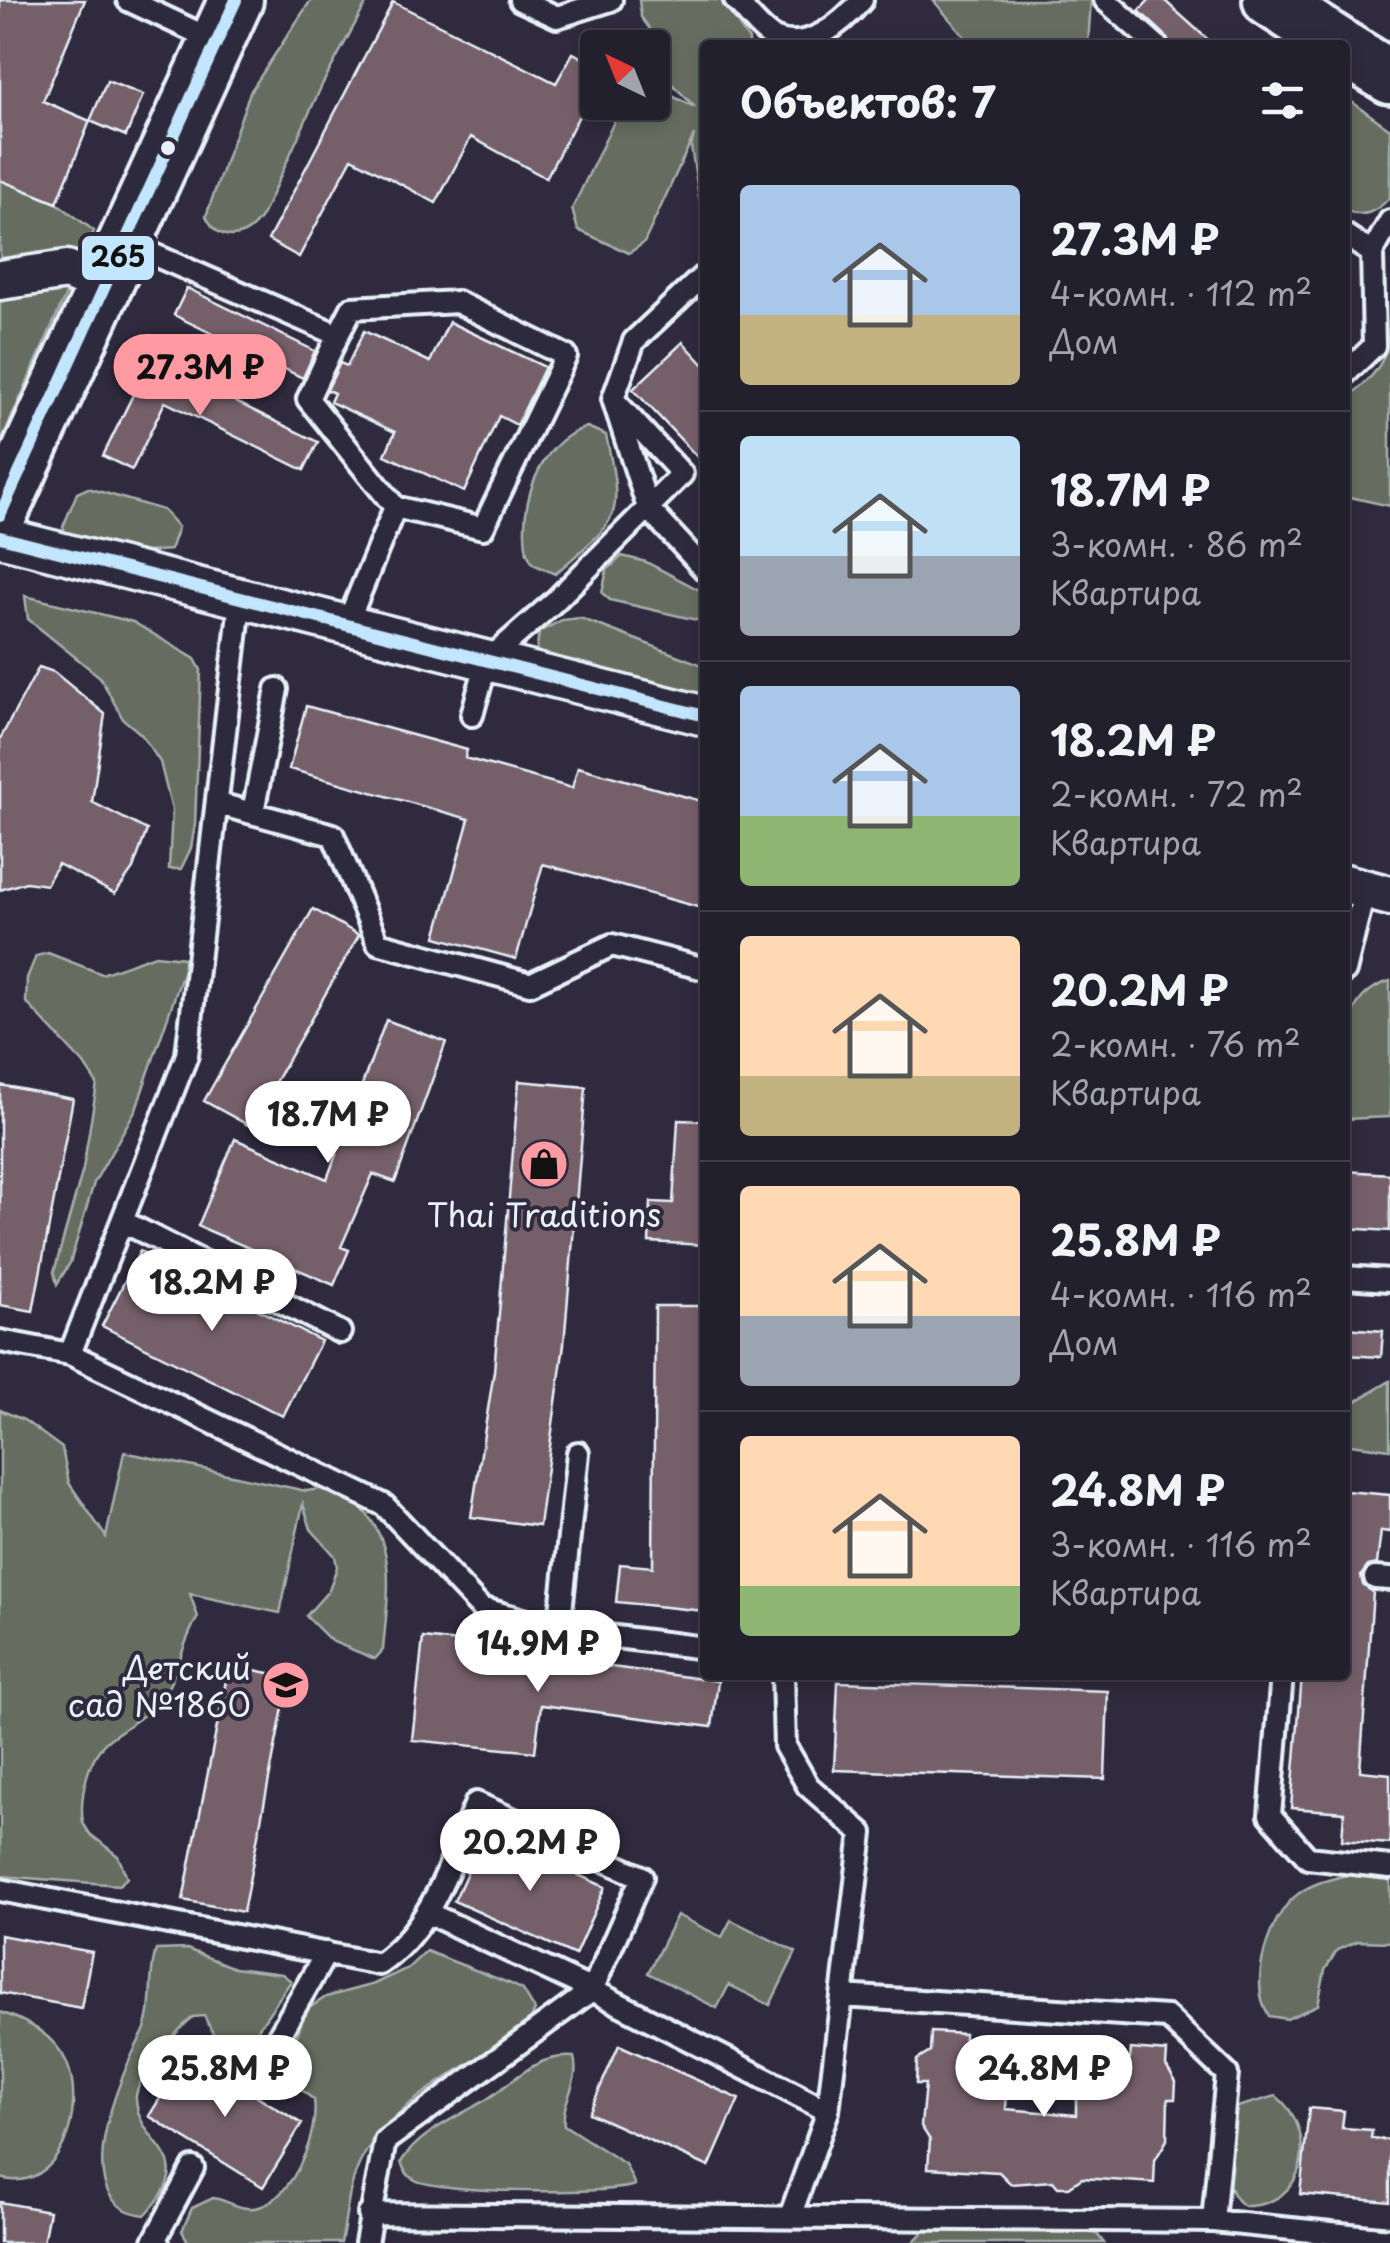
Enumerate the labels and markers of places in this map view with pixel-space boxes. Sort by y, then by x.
unlabelled marker [158,138,178,158]
pin: 27.3M ₽ [108,334,292,419]
pin: 18.7M ₽ [236,1081,420,1166]
shop icon: Thai Traditions [518,1138,570,1190]
place label: Thai Traditions [427,1190,661,1238]
pin: 18.2M ₽ [120,1249,304,1334]
pin: 14.9M ₽ [446,1610,630,1695]
place label: Детский сад №1860 [68,1643,251,1728]
school or university icon: Детский сад №1860 [260,1659,312,1711]
pin: 20.2M ₽ [438,1809,622,1894]
pin: 25.8M ₽ [133,2035,317,2120]
pin: 24.8M ₽ [952,2035,1136,2120]

